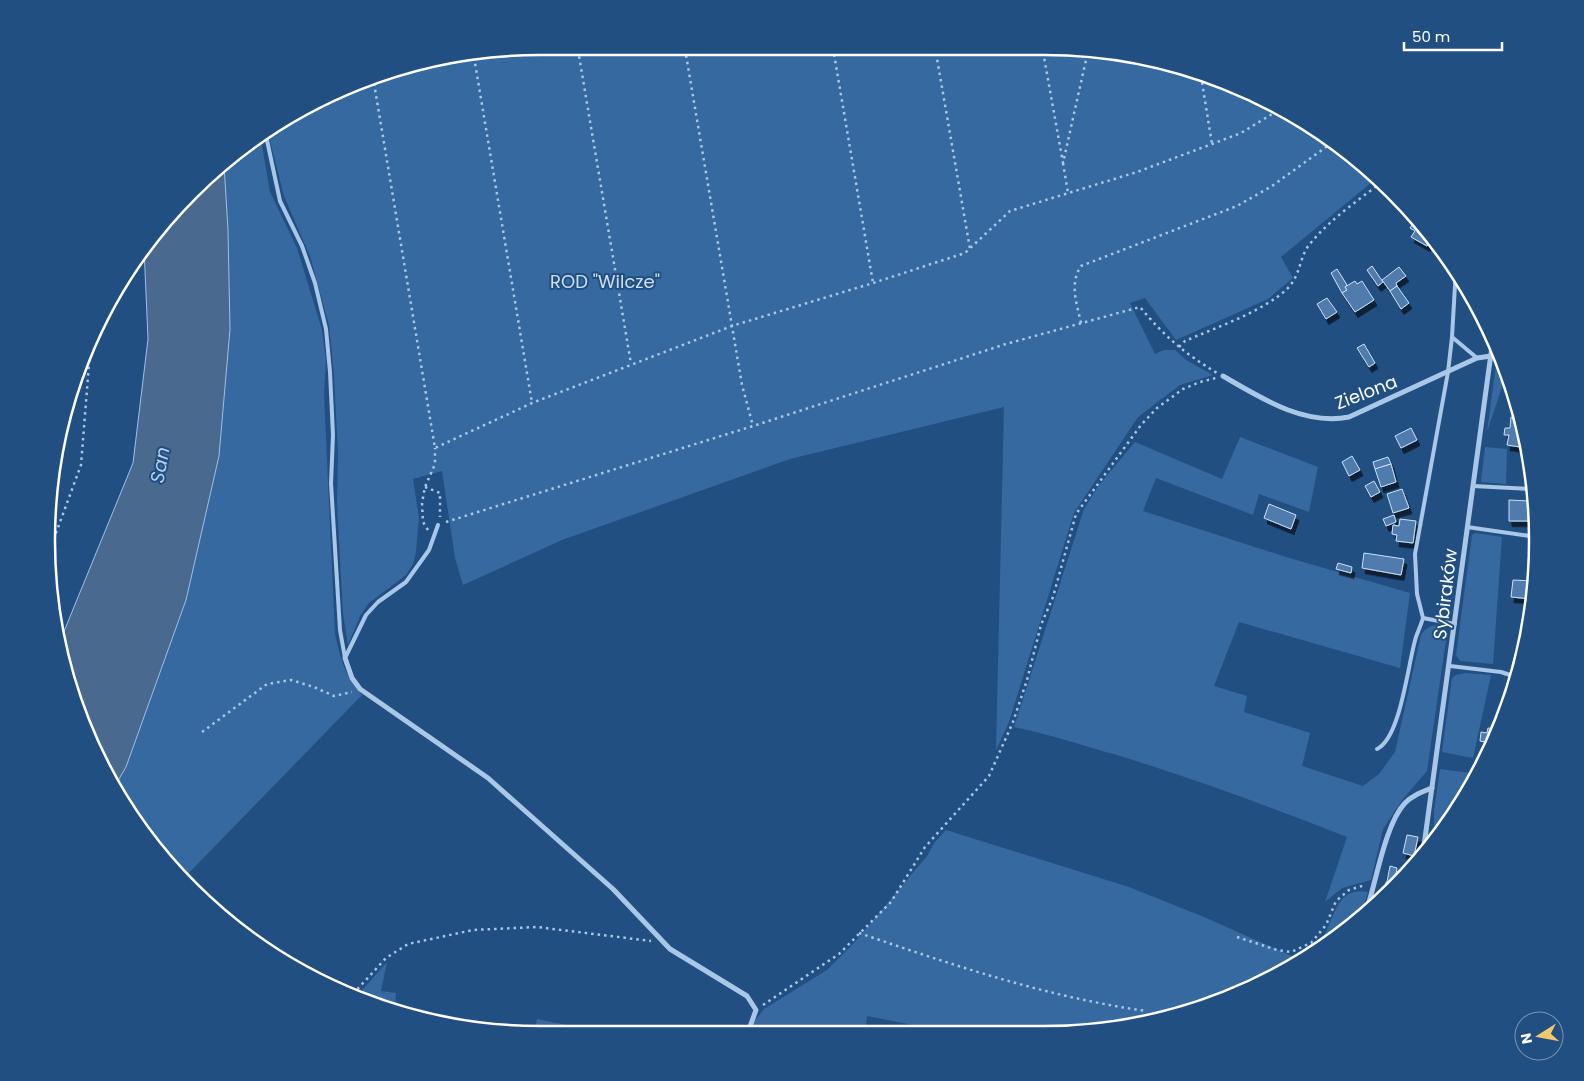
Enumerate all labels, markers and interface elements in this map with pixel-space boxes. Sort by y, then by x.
scale bar [1404,20,1502,52]
text: 50 m [1412,26,1450,47]
park label: ROD "Wilcze" [550,269,660,294]
street label: Zielona [1331,369,1401,415]
water label: San [144,445,176,485]
street label: Sybiraków [1427,547,1463,641]
north arrow [1514,1011,1564,1061]
text: N [1515,1031,1537,1046]

